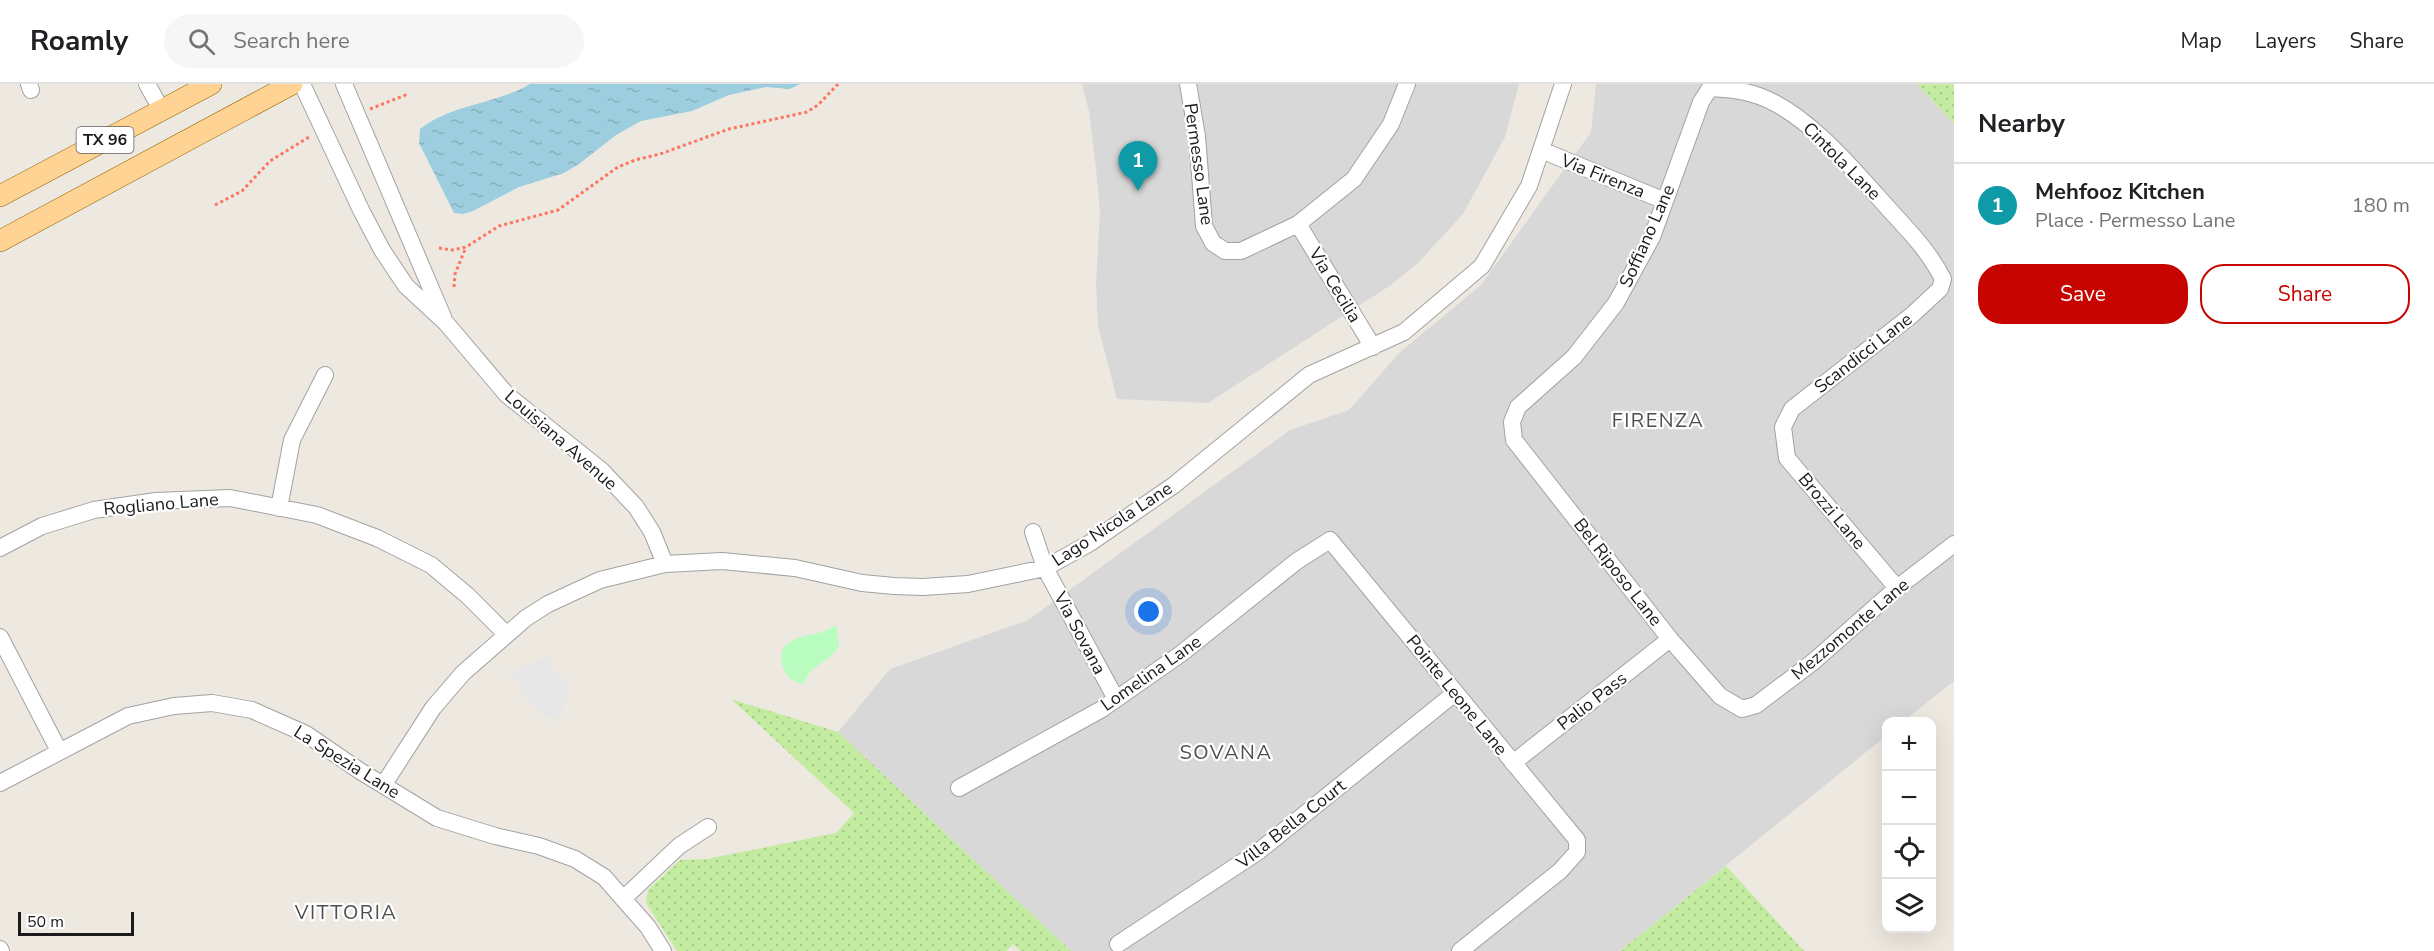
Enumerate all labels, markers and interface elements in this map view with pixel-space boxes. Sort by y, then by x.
search box [164,14,584,68]
text: Roamly [30,22,128,60]
icon: search [185,25,218,58]
text: Search here [233,26,350,56]
text: Map [2180,27,2222,55]
text: Layers [2255,27,2316,55]
text: Share [2349,27,2404,55]
street label: Permesso Lane [1179,101,1219,227]
text: Nearby [1978,106,2065,141]
street label: Cintola Lane [1798,117,1886,205]
road number: TX 96 [76,127,134,153]
pin: 1 [1118,141,1158,191]
street label: Via Firenza [1556,148,1649,204]
text: Mehfooz Kitchen [2035,177,2205,207]
street label: Soffiano Lane [1614,181,1680,291]
text: 1 [1992,192,2004,219]
text: 180 m [2352,192,2410,219]
text: Place · Permesso Lane [2035,207,2235,234]
street label: Via Cecilia [1303,242,1367,327]
button: Save [1978,264,2188,324]
button: Share [2200,264,2410,324]
street label: Scandicci Lane [1809,307,1917,399]
street label: Louisiana Avenue [500,384,622,496]
district label: FIRENZA [1612,407,1704,434]
street label: Brozzi Lane [1793,468,1871,554]
street label: Lago Nicola Lane [1047,476,1177,572]
street label: Rogliano Lane [102,487,220,521]
street label: Bel Riposo Lane [1568,513,1668,631]
street label: Mezzomonte Lane [1786,573,1914,685]
street label: Via Sovana [1048,587,1112,678]
your location [1134,597,1163,626]
street label: Lomelina Lane [1096,629,1206,717]
street label: Pointe Leone Lane [1401,630,1513,760]
street label: Palio Pass [1552,666,1632,736]
map controls [1882,717,1936,933]
button: + [1882,717,1936,771]
street label: La Spezia Lane [289,720,405,804]
district label: SOVANA [1180,739,1272,766]
button: − [1882,771,1936,825]
street label: Villa Bella Court [1231,773,1351,875]
button: locate [1882,825,1936,879]
button: layers [1882,879,1936,933]
district label: VITTORIA [294,899,397,926]
scale bar [18,909,134,936]
text: 50 m [27,911,64,933]

